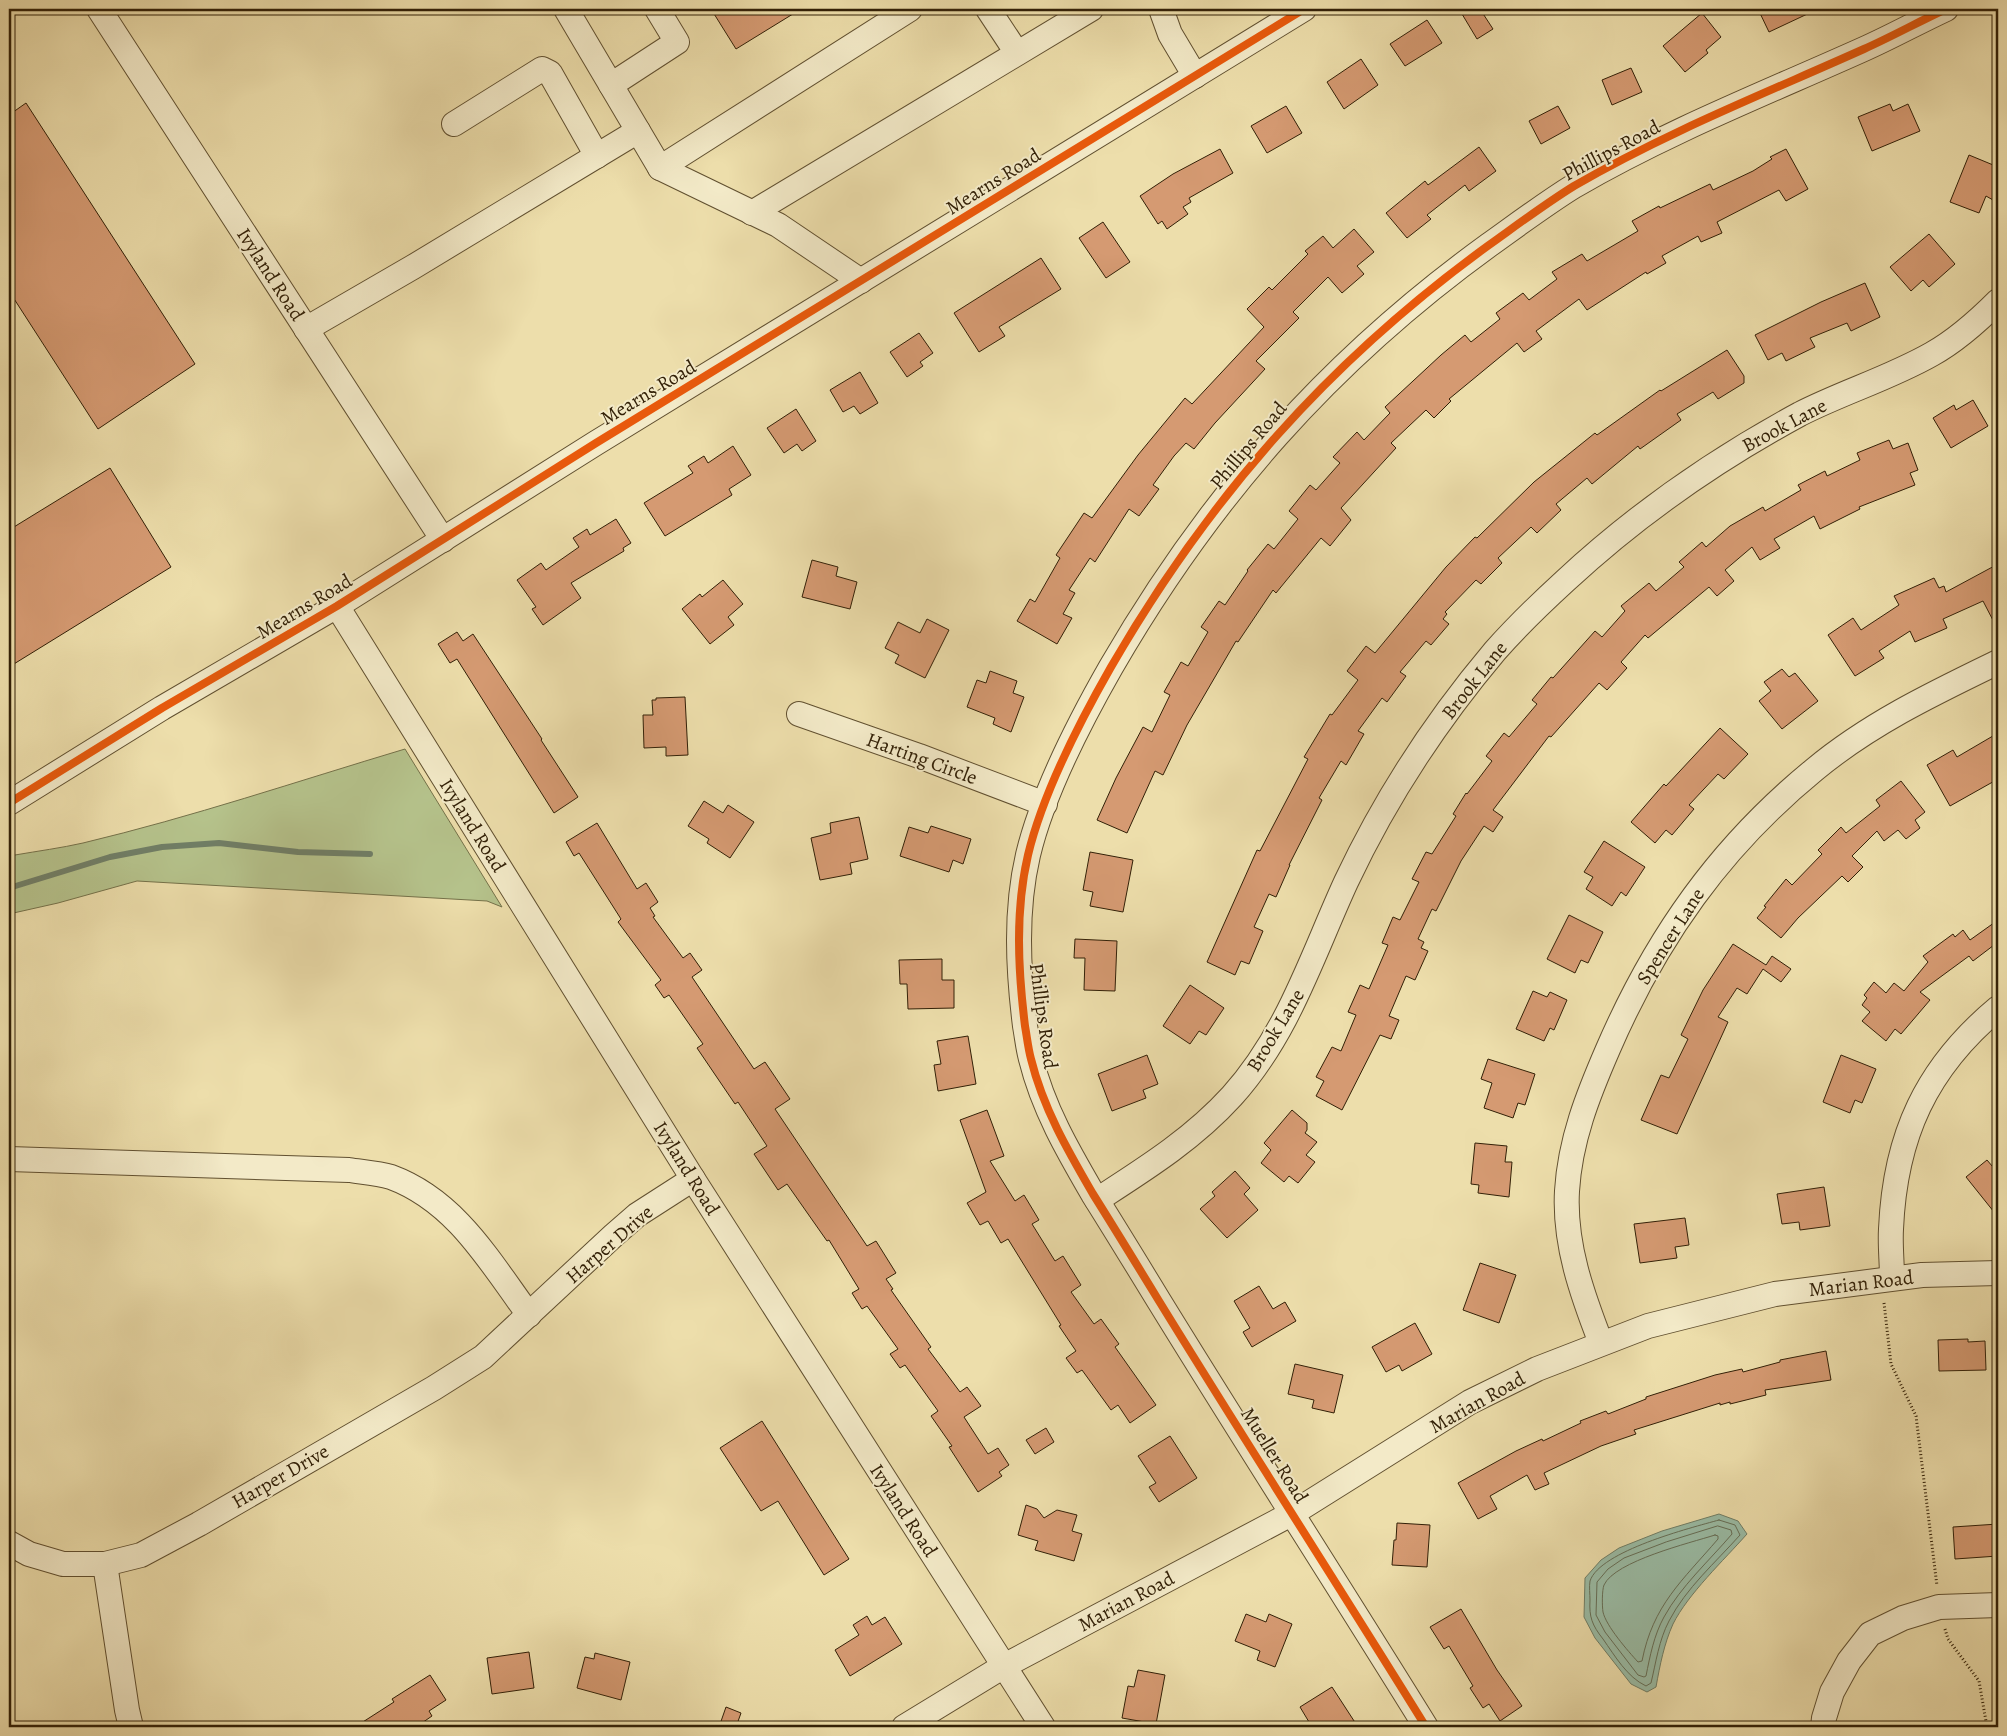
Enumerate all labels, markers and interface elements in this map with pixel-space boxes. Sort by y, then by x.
street label: Phillips Road [1558,113,1665,187]
street label: Mearns Road [941,141,1046,221]
street label: Ivyland Road [230,222,311,326]
street label: Mearns Road [595,353,701,432]
street label: Brook Lane [1737,392,1831,459]
street label: Phillips Road [1204,395,1293,495]
street label: Mearns Road [251,567,357,646]
street label: Brook Lane [1435,636,1513,725]
street label: Harting Circle [863,726,981,791]
street label: Ivyland Road [433,773,512,878]
street label: Spencer Lane [1630,883,1711,990]
street label: Phillips Road [1023,961,1064,1071]
street label: Brook Lane [1240,984,1311,1077]
street label: Ivyland Road [647,1116,726,1221]
street label: Harper Drive [560,1199,659,1290]
street label: Marian Road [1807,1264,1915,1303]
street label: Marian Road [1425,1365,1530,1440]
street label: Mueller Road [1234,1402,1315,1509]
street label: Harper Drive [227,1438,334,1515]
street label: Ivyland Road [863,1458,944,1562]
street label: Marian Road [1073,1565,1179,1638]

